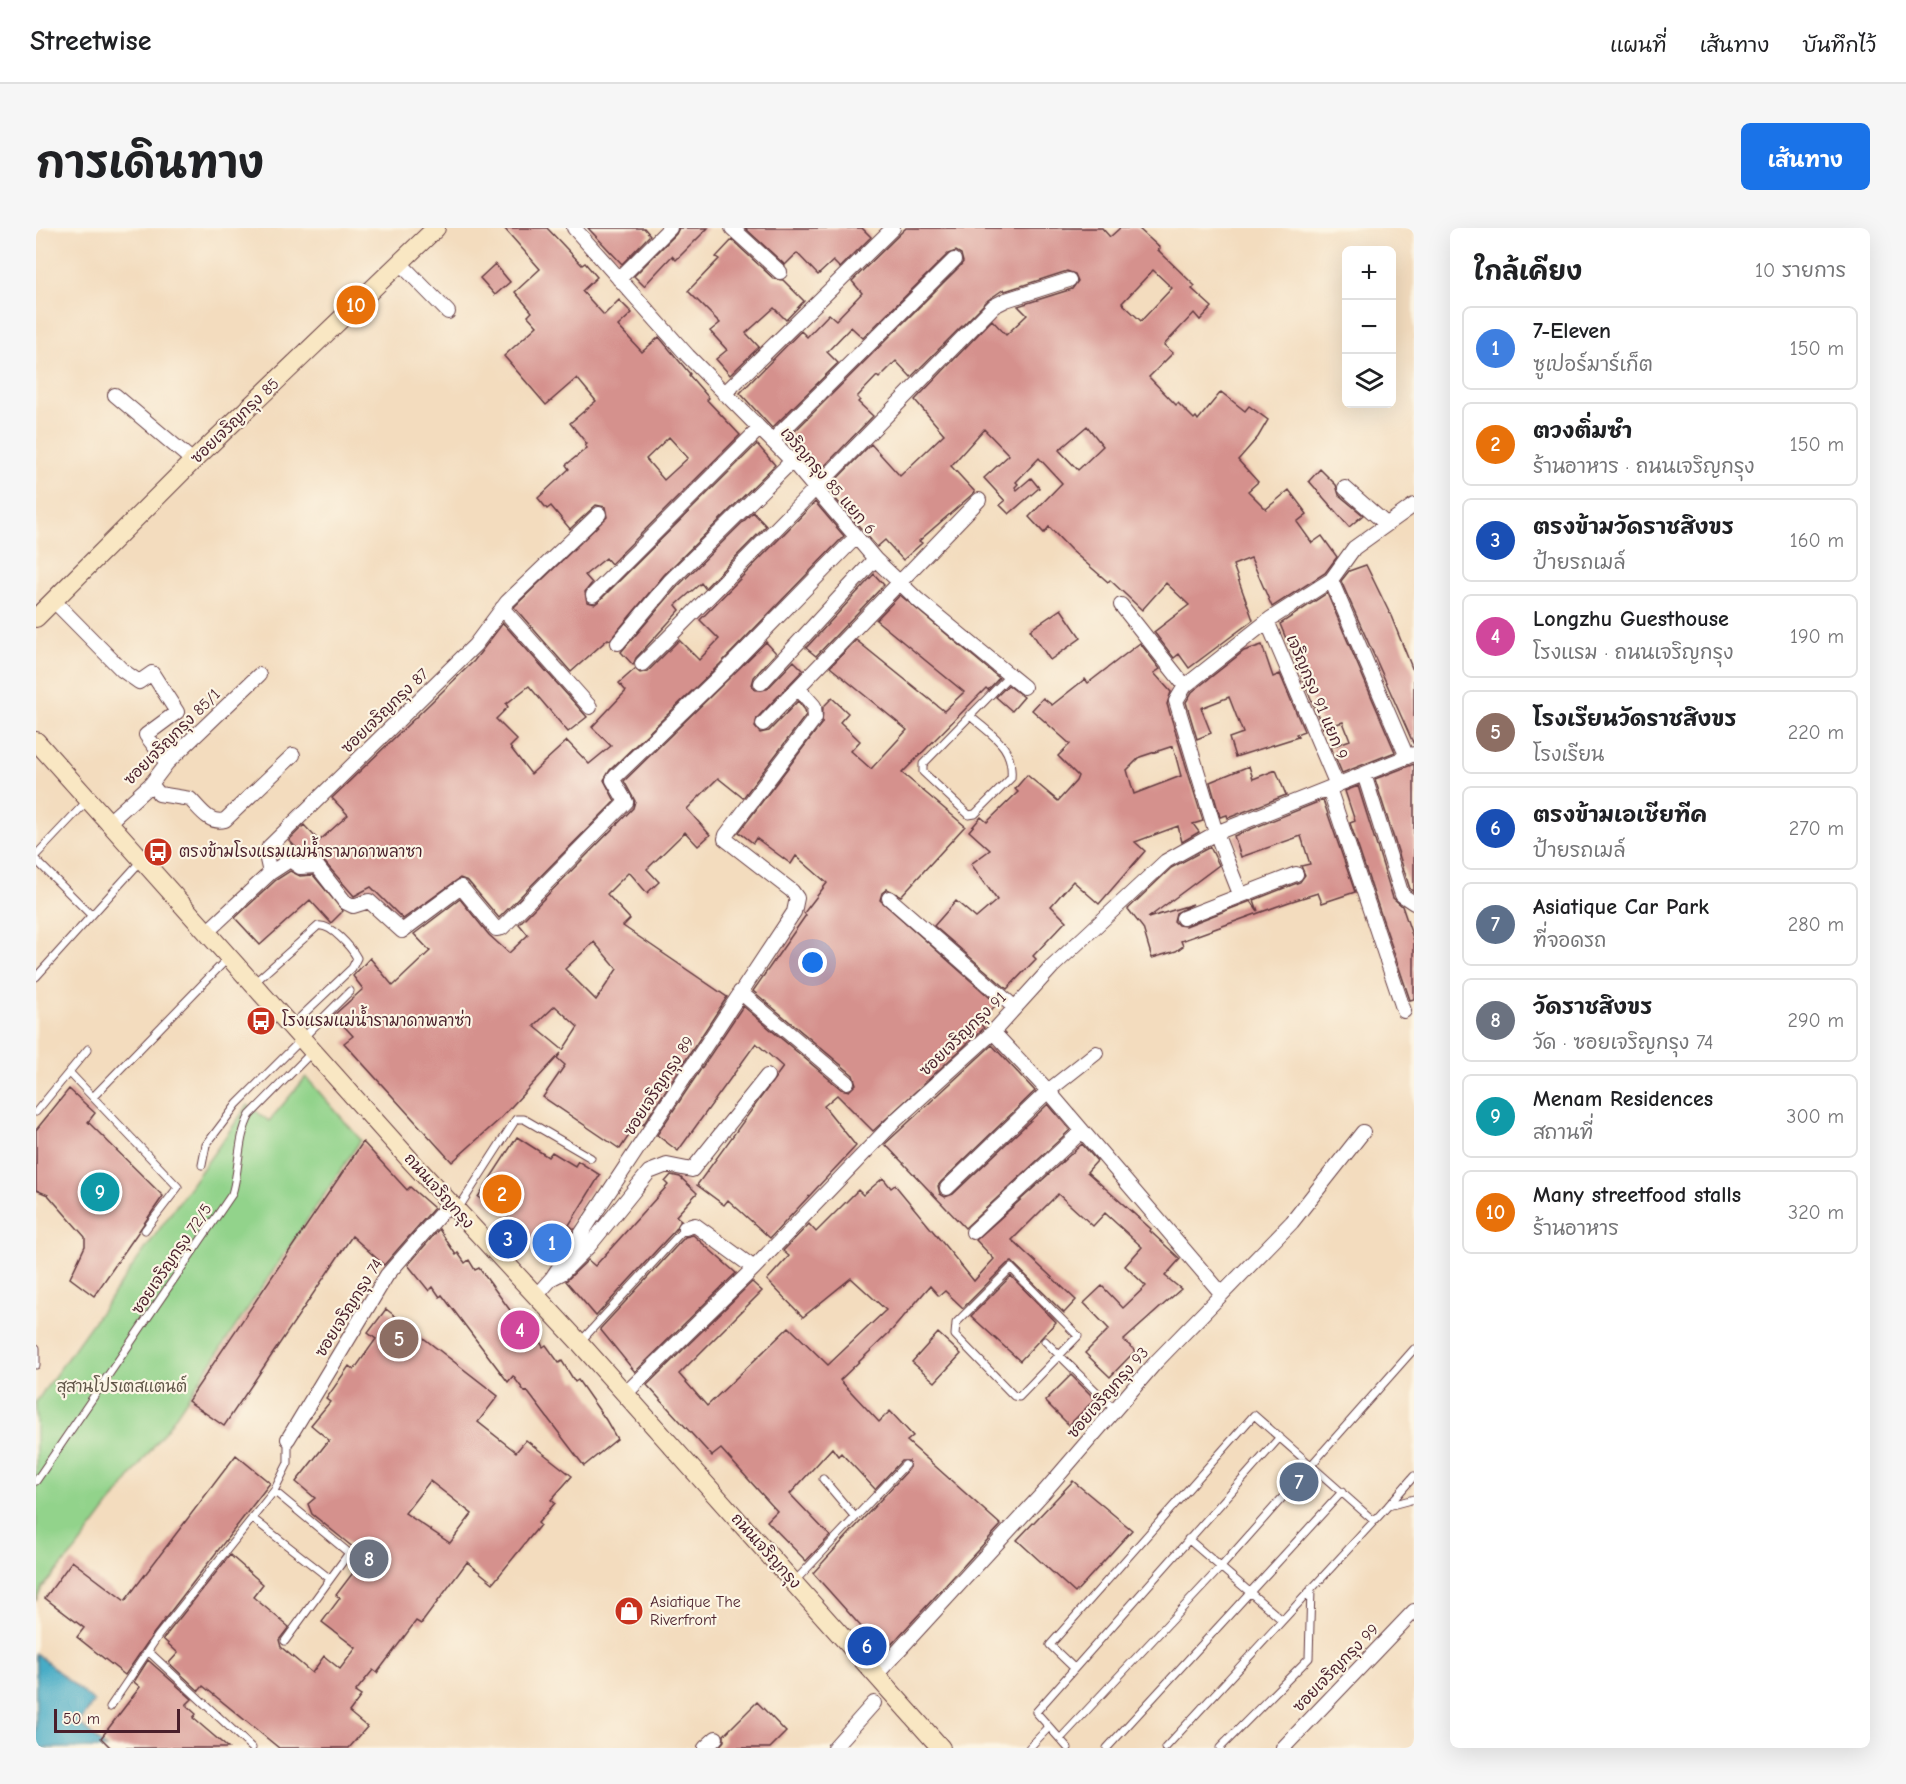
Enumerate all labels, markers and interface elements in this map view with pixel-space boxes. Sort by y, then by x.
text: Streetwise [30,25,151,57]
text: แผนที่ [1610,33,1667,57]
text: เส้นทาง [1700,33,1769,57]
text: บันทึกไว้ [1802,33,1876,57]
button: เส้นทาง [1741,123,1870,190]
text: การเดินทาง [36,139,264,188]
map controls [1342,246,1396,408]
button: + [1342,246,1396,300]
text: ใกล้เคียง [1474,257,1582,287]
text: 10 รายการ [1755,259,1846,282]
pin: 10 [336,282,376,328]
button: − [1342,300,1396,354]
text: 7-Eleven [1533,318,1611,344]
text: 1 [1492,337,1499,360]
text: 150 m [1790,337,1844,360]
text: ซูเปอร์มาร์เก็ต [1533,353,1653,376]
button: layers [1342,354,1396,408]
street label: ซอยเจริญกรุง 85 [186,373,285,470]
text: ตวงติ่มซำ [1533,418,1632,444]
street label: เจริญกรุง 85 แยก 6 [774,423,881,540]
text: 2 [1491,433,1500,456]
text: 150 m [1790,433,1844,456]
text: ร้านอาหาร · ถนนเจริญกรุง [1533,455,1755,478]
text: ตรงข้ามวัดราชสิงขร [1533,514,1734,540]
text: 3 [1491,529,1500,552]
text: 160 m [1790,529,1844,552]
text: ป้ายรถเมล์ [1533,551,1626,574]
text: Longzhu Guesthouse [1533,606,1729,632]
text: 4 [1491,625,1500,648]
text: 190 m [1790,625,1844,648]
street label: เจริญกรุง 91 แยก 9 [1280,631,1353,763]
text: โรงแรม · ถนนเจริญกรุง [1533,641,1733,664]
street label: ซอยเจริญกรุง 87 [336,663,435,759]
street label: ซอยเจริญกรุง 85/1 [119,684,226,791]
text: โรงเรียนวัดราชสิงขร [1533,706,1737,732]
text: 5 [1490,721,1501,744]
text: 220 m [1788,721,1844,744]
text: โรงเรียน [1533,743,1604,766]
text: ตรงข้ามเอเชียทีค [1533,802,1707,828]
text: 6 [1490,817,1501,840]
text: 270 m [1789,817,1844,840]
bus stop icon: ตรงข้ามโรงแรมแม่น้ำรามาดาพลาซา [142,836,174,868]
place label: ตรงข้ามโรงแรมแม่น้ำรามาดาพลาซา [179,836,423,861]
text: ป้ายรถเมล์ [1533,839,1626,862]
text: Asiatique Car Park [1533,894,1709,920]
text: 7 [1491,913,1500,936]
text: 280 m [1788,913,1844,936]
text: ที่จอดรถ [1533,929,1606,952]
your location [798,948,827,977]
street label: ซอยเจริญกรุง 91 [915,987,1012,1082]
text: วัดราชสิงขร [1533,994,1652,1020]
bus stop icon: โรงแรมแม่น้ำรามาดาพลาซ่า [245,1005,277,1037]
place label: โรงแรมแม่น้ำรามาดาพลาซ่า [282,1005,472,1030]
text: 8 [1490,1009,1501,1032]
text: 290 m [1788,1009,1844,1032]
text: วัด · ซอยเจริญกรุง 74 [1533,1031,1713,1054]
street label: ซอยเจริญกรุง 89 [618,1032,700,1141]
text: Menam Residences [1533,1086,1713,1112]
text: 9 [1490,1105,1501,1128]
text: 300 m [1786,1105,1844,1128]
text: สถานที่ [1533,1121,1593,1144]
street label: ถนนเจริญกรุง [398,1148,479,1234]
pin: 9 [80,1170,120,1214]
pin: 2 [482,1172,522,1216]
text: Many streetfood stalls [1533,1182,1741,1208]
street label: ซอยเจริญกรุง 72/5 [127,1199,218,1319]
text: 10 [1486,1201,1505,1224]
text: 320 m [1788,1201,1844,1224]
pin: 3 [488,1216,528,1262]
text: ร้านอาหาร [1533,1217,1619,1240]
pin: 1 [532,1220,572,1266]
street label: ซอยเจริญกรุง 74 [310,1255,389,1362]
pin: 4 [500,1308,540,1352]
pin: 5 [380,1316,418,1362]
street label: ซอยเจริญกรุง 93 [1062,1342,1155,1444]
park label: สุสานโปรเตสแตนต์ [57,1375,187,1399]
pin: 7 [1280,1460,1318,1504]
street label: ถนนเจริญกรุง [725,1508,806,1594]
pin: 8 [350,1536,388,1582]
place label: Asiatique The Riverfront [650,1593,741,1629]
shop icon: Asiatique The Riverfront [613,1595,645,1627]
street label: ซอยเจริญกรุง 99 [1288,1619,1385,1718]
pin: 6 [848,1624,886,1668]
scale bar [54,1706,180,1734]
text: 50 m [63,1710,100,1728]

